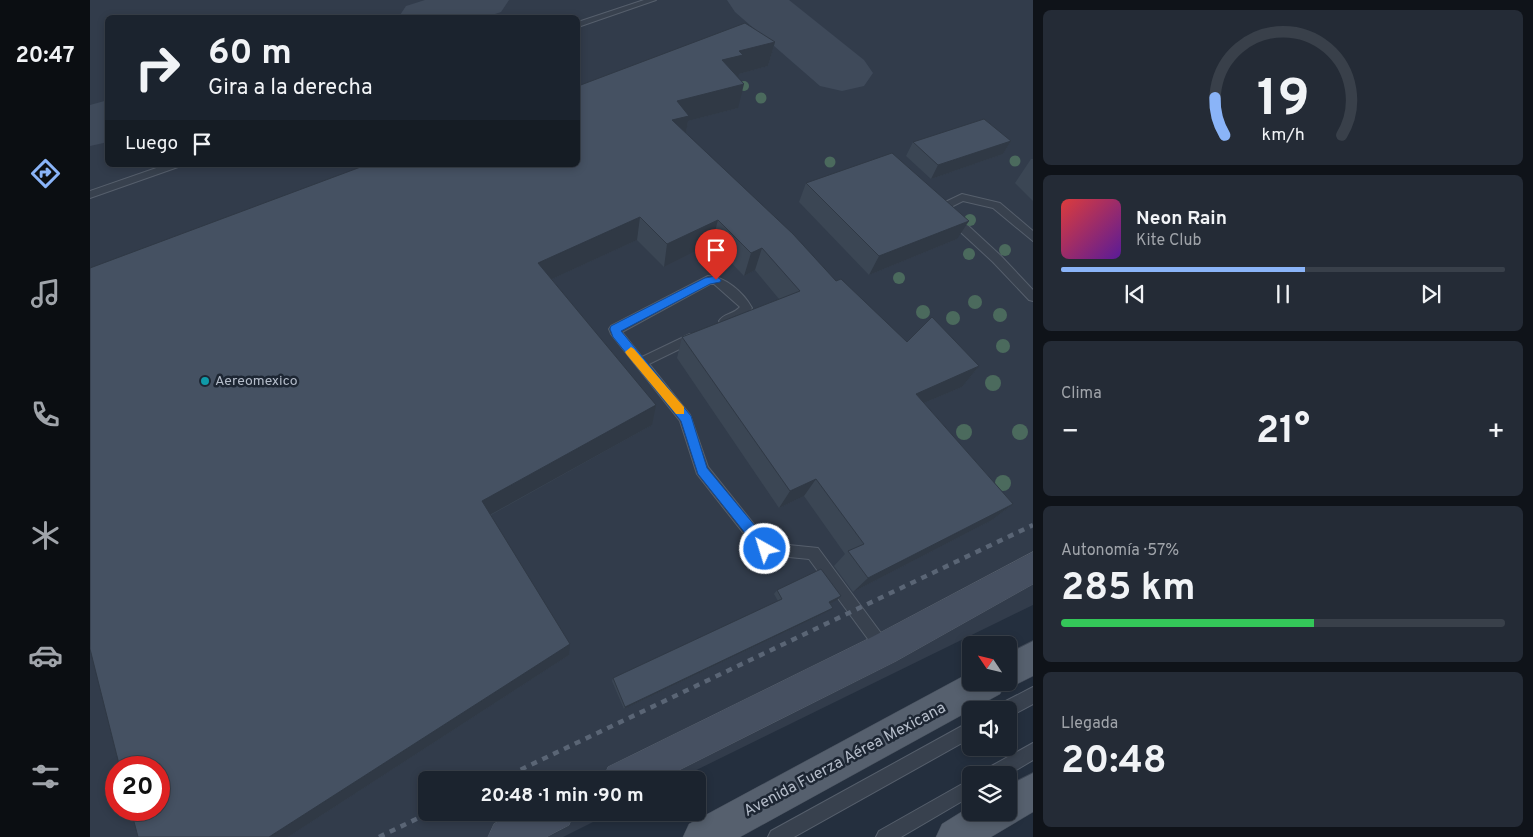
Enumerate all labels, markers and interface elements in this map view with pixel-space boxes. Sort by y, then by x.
text: 60 m [208,32,292,76]
icon: right [125,35,190,100]
text: 20:47 [15,43,75,70]
text: 19 [1257,68,1309,134]
text: Gira a la derecha [208,75,373,102]
text: km/h [1261,124,1305,147]
icon: arrive [188,130,216,158]
text: Luego [125,132,178,156]
icon: directions [28,156,63,191]
text: Neon Rain [1136,207,1227,231]
pin [695,229,737,280]
text: Kite Club [1136,231,1201,251]
icon: arrive [702,236,730,264]
icon: music [28,276,63,311]
icon: previous [1121,280,1149,308]
icon: pause [1269,280,1297,308]
icon: next [1417,280,1445,308]
place label: Aereomexico [215,373,298,390]
marker: Aereomexico [199,375,211,387]
text: Clima [1061,384,1102,404]
icon: phone [28,397,63,432]
text: 21° [1256,408,1310,457]
text: − [1061,415,1079,451]
text: + [1487,415,1505,451]
icon: climate [28,518,63,553]
position arrow [738,522,790,574]
text: Autonomía · 57% [1061,541,1179,561]
text: 285 km [1061,565,1195,614]
north arrow [962,636,1018,691]
map controls [962,636,1017,821]
icon: car [28,638,63,673]
street label: Avenida Fuerza Aérea Mexicana [740,698,950,822]
button: sound [962,701,1017,756]
text: Llegada [1061,714,1118,734]
text: 20:48 [1061,738,1167,787]
speed limit sign: 20 [105,756,170,821]
icon: filters [28,759,63,794]
button: layers [962,766,1017,821]
text: 20:48 · 1 min · 90 m [480,784,644,808]

